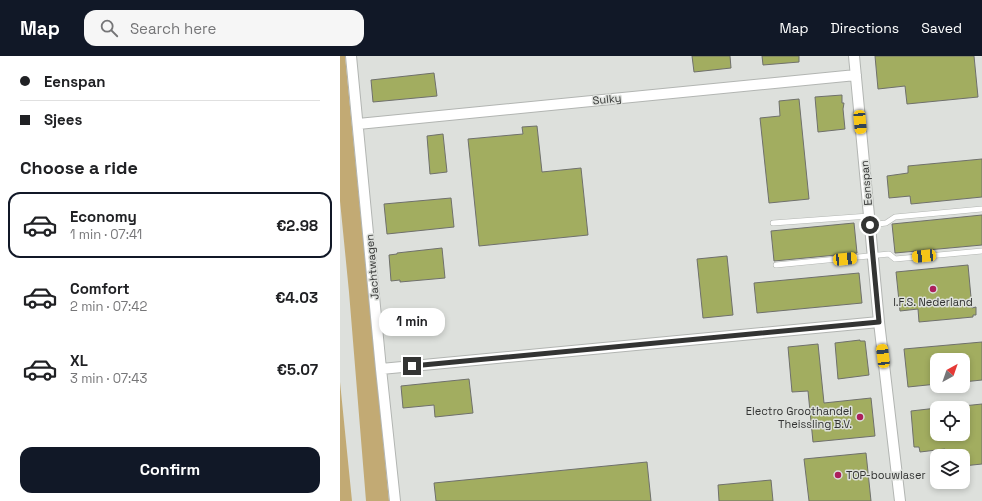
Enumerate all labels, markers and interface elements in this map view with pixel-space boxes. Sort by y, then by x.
search box [84,10,364,46]
text: Map [20,16,60,41]
icon: search [98,17,120,39]
text: Search here [130,19,216,38]
text: Map [779,19,809,37]
text: Directions [831,19,899,37]
text: Saved [921,19,962,37]
text: Eenspan [44,72,106,91]
street label: Sulky [592,91,622,107]
text: Sjees [44,110,82,129]
car [853,110,867,134]
text: Choose a ride [20,156,138,179]
street label: Eenspan [857,160,875,206]
icon: car [22,207,58,243]
text: Economy [70,207,137,226]
text: €2.98 [276,216,318,235]
route start [861,216,879,234]
text: 1 min · 07:41 [70,226,142,243]
street label: Jachtwagen [362,234,382,300]
car [911,249,937,263]
car [832,252,858,266]
icon: car [22,279,58,315]
text: Comfort [70,279,130,298]
marker: I.F.S. Nederland [928,284,938,294]
text: €4.03 [275,288,318,307]
place label: I.F.S. Nederland [893,295,973,309]
text: 2 min · 07:42 [70,298,147,315]
callout: 1 min [379,308,445,336]
text: 1 min [396,313,428,330]
car [876,343,890,369]
icon: car [22,351,58,387]
text: XL [70,351,88,370]
north arrow [930,353,970,393]
map controls [930,353,970,489]
route end [403,357,421,375]
text: €5.07 [277,360,318,379]
text: 3 min · 07:43 [70,370,147,387]
button: locate [930,401,970,441]
place label: Electro Groothandel Theissling B.V. [746,404,852,431]
marker: Electro Groothandel Theissling B.V. [855,412,865,422]
button: Confirm [20,447,320,493]
button: layers [930,449,970,489]
place label: TOP-bouwlaser [846,468,926,482]
marker: TOP-bouwlaser [833,470,843,480]

